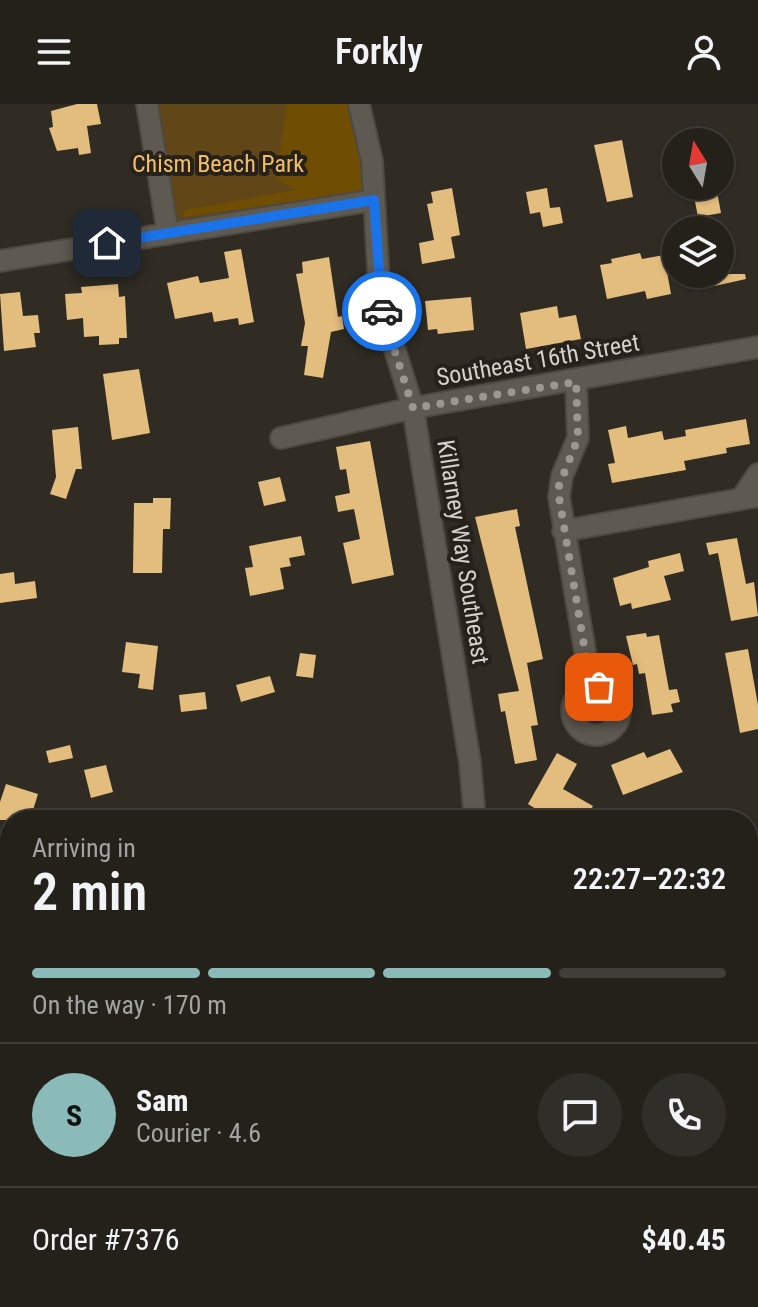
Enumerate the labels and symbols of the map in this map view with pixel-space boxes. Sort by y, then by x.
north arrow [662,128,734,200]
park label: Chism Beach Park [132,150,304,178]
pin [73,209,141,277]
courier [342,271,422,351]
street label: Southeast 16th Street [435,328,641,392]
street label: Killarney Way Southeast [431,438,495,666]
pin [565,653,633,721]

